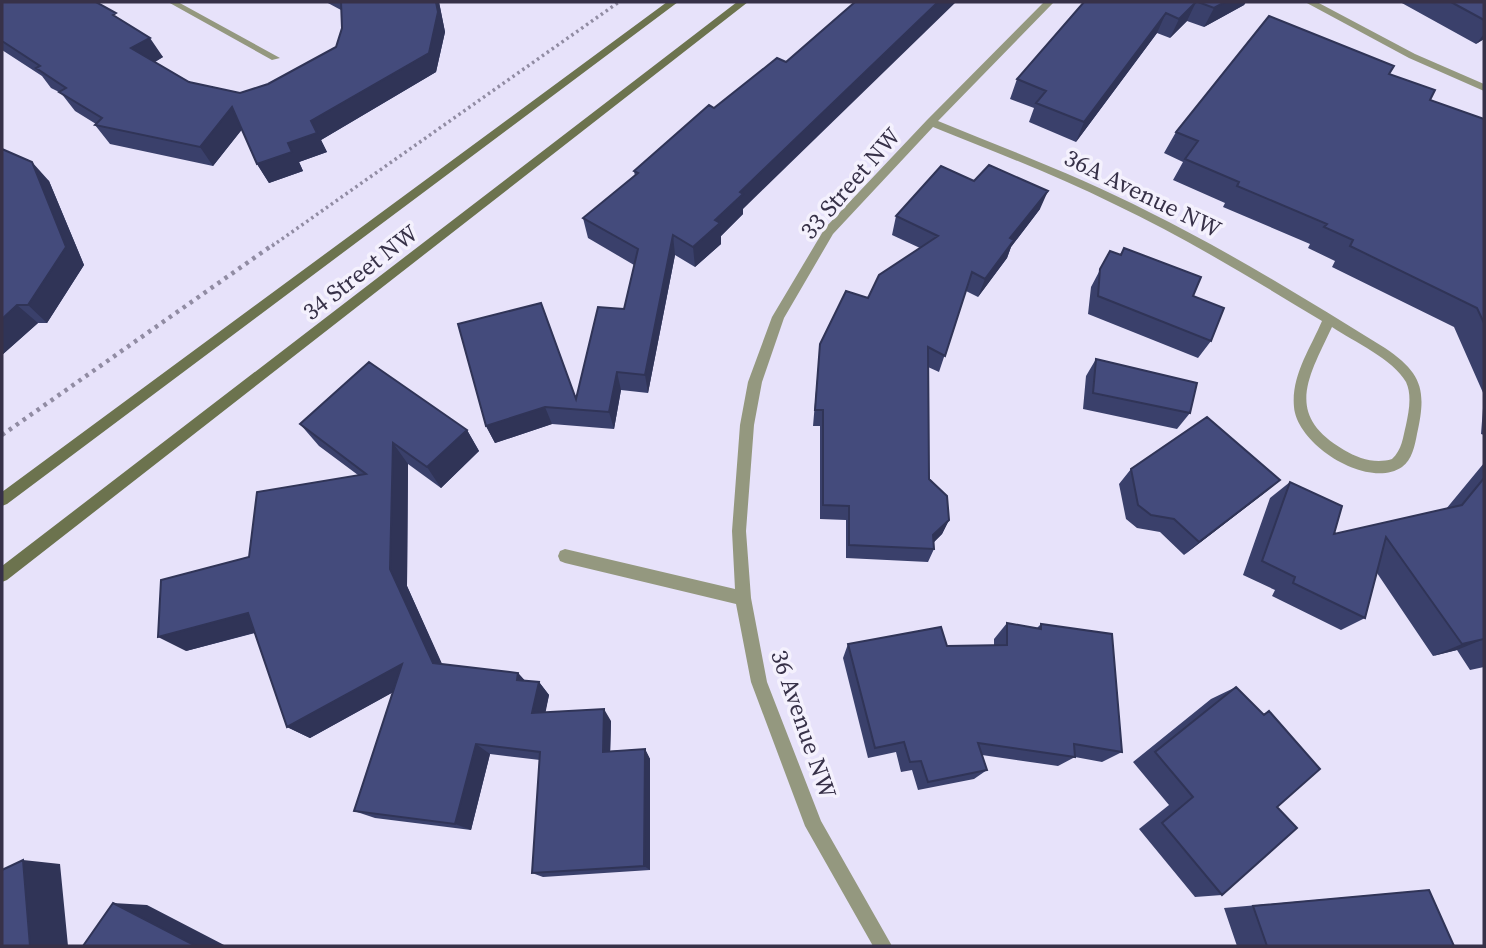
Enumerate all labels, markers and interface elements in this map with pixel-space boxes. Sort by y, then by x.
street label: 33 Street NW [792,120,908,246]
street label: 36A Avenue NW [1059,141,1227,245]
street label: 34 Street NW [295,217,425,327]
street label: 36 Avenue NW [763,645,845,803]

